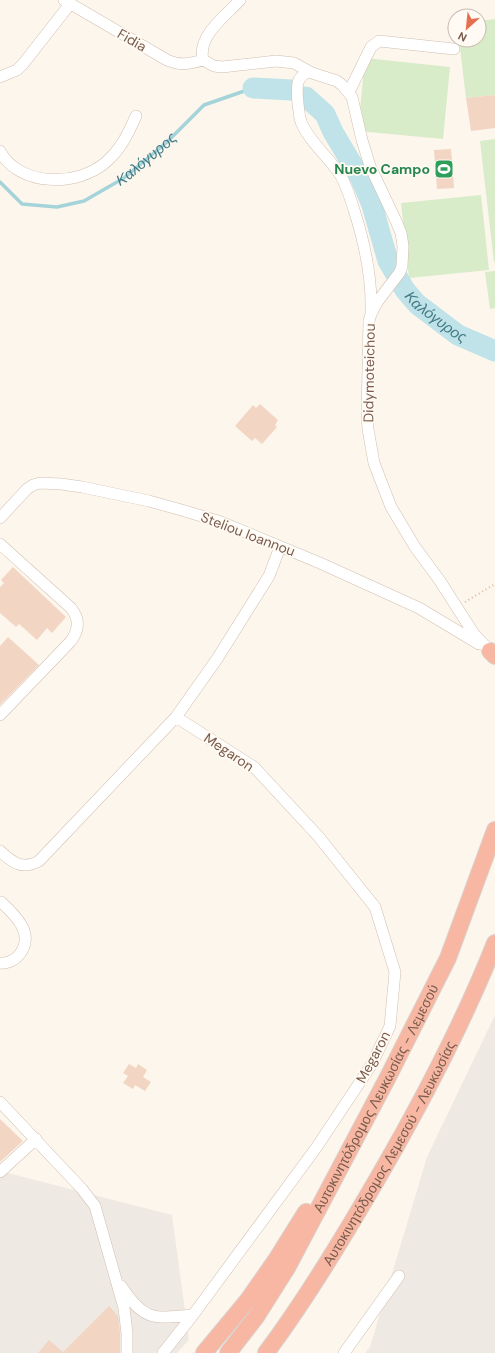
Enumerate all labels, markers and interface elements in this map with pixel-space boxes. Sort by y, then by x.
north arrow [447,8,487,48]
street label: Fidia [114,25,150,55]
text: N [456,29,469,45]
water label: Καλόγυρος [112,128,181,191]
sports icon: Nuevo Campo [433,158,455,180]
place label: Nuevo Campo [334,160,430,178]
water label: Καλόγυρος [400,287,470,348]
street label: Didymoteichou [359,323,379,423]
street label: Steliou Ioannou [198,508,298,560]
street label: Megaron [201,729,257,775]
street label: Αυτοκινητόδρομος Λευκωσίας - Λεμεσού [309,981,442,1216]
street label: Megaron [352,1028,394,1086]
street label: Αυτοκινητόδρομος Λεμεσού - Λευκωσίας [319,1038,459,1269]

